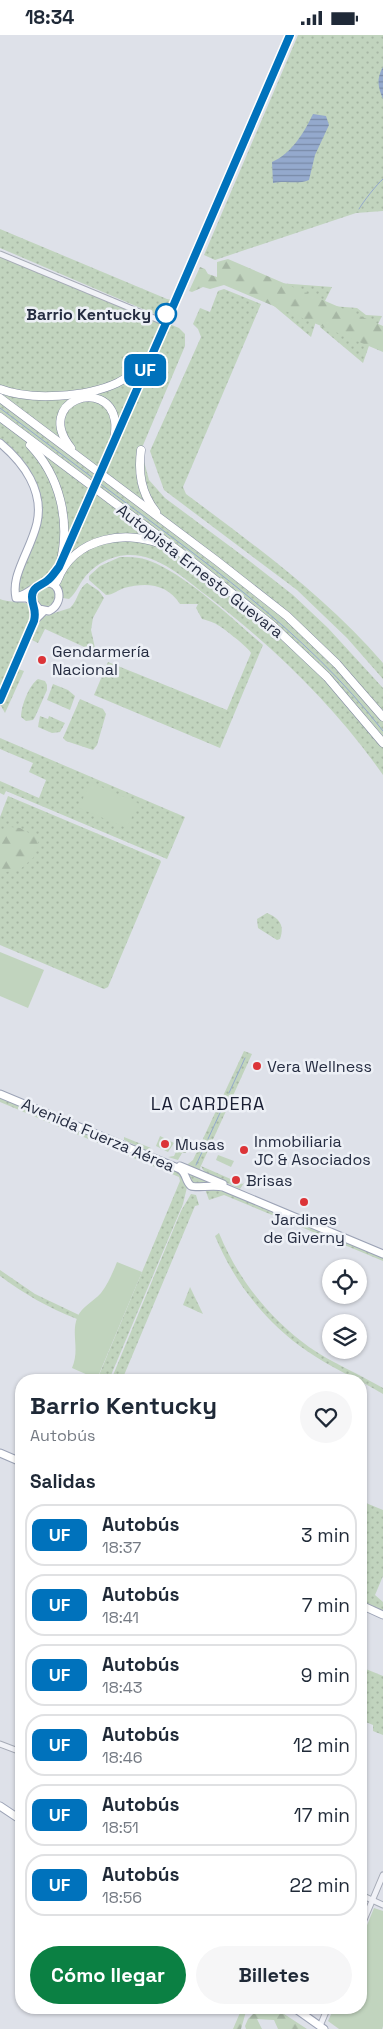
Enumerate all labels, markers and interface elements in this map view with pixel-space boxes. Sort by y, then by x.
text: 18:34 [25,5,74,30]
marker: Barrio Kentucky [155,303,177,325]
place label: Barrio Kentucky [26,304,151,325]
line badge: UF [122,354,168,386]
text: UF [134,358,156,381]
street label: Autopista Ernesto Guevara [113,499,287,643]
place label: Gendarmería Nacional [52,641,150,680]
marker: Gendarmería Nacional [36,654,48,666]
place label: Vera Wellness [267,1056,372,1077]
marker: Vera Wellness [251,1060,263,1072]
district label: LA CARDERA [151,1092,265,1115]
street label: Avenida Fuerza Aérea [18,1093,178,1177]
place label: Inmobiliaria JC & Asociados [254,1131,371,1170]
place label: Musas [175,1134,225,1155]
marker: Musas [159,1138,171,1150]
marker: Inmobiliaria JC & Asociados [238,1144,250,1156]
place label: Brisas [246,1170,292,1191]
marker: Brisas [230,1174,242,1186]
marker: Jardines de Giverny [298,1196,310,1208]
place label: Jardines de Giverny [263,1209,345,1248]
map controls [322,1259,367,1359]
button: locate [322,1259,367,1304]
button: layers [322,1314,367,1359]
text: Barrio Kentucky [30,1390,217,1421]
button: heart [300,1391,352,1443]
text: Autobús [30,1425,95,1446]
text: Salidas [30,1469,96,1494]
text: Autobús [102,1512,179,1537]
text: UF [49,1523,70,1546]
text: 3 min [301,1523,350,1548]
text: 18:37 [102,1537,141,1558]
text: Autobús [102,1582,179,1607]
text: UF [49,1593,70,1616]
text: 7 min [302,1593,350,1618]
text: 18:41 [102,1607,139,1628]
text: Autobús [102,1652,179,1677]
text: UF [49,1663,70,1686]
text: 9 min [301,1663,350,1688]
text: 18:43 [102,1677,142,1698]
text: Autobús [102,1722,179,1747]
text: UF [49,1733,70,1756]
text: 12 min [293,1733,350,1758]
text: 18:46 [102,1747,143,1768]
text: Autobús [102,1792,179,1817]
text: UF [49,1803,70,1826]
text: 17 min [294,1803,350,1828]
text: 18:51 [102,1817,139,1838]
text: Autobús [102,1862,179,1887]
text: UF [49,1873,70,1896]
text: 22 min [290,1873,350,1898]
text: 18:56 [102,1887,142,1908]
button: Cómo llegar [30,1946,186,2004]
button: Billetes [196,1946,352,2004]

